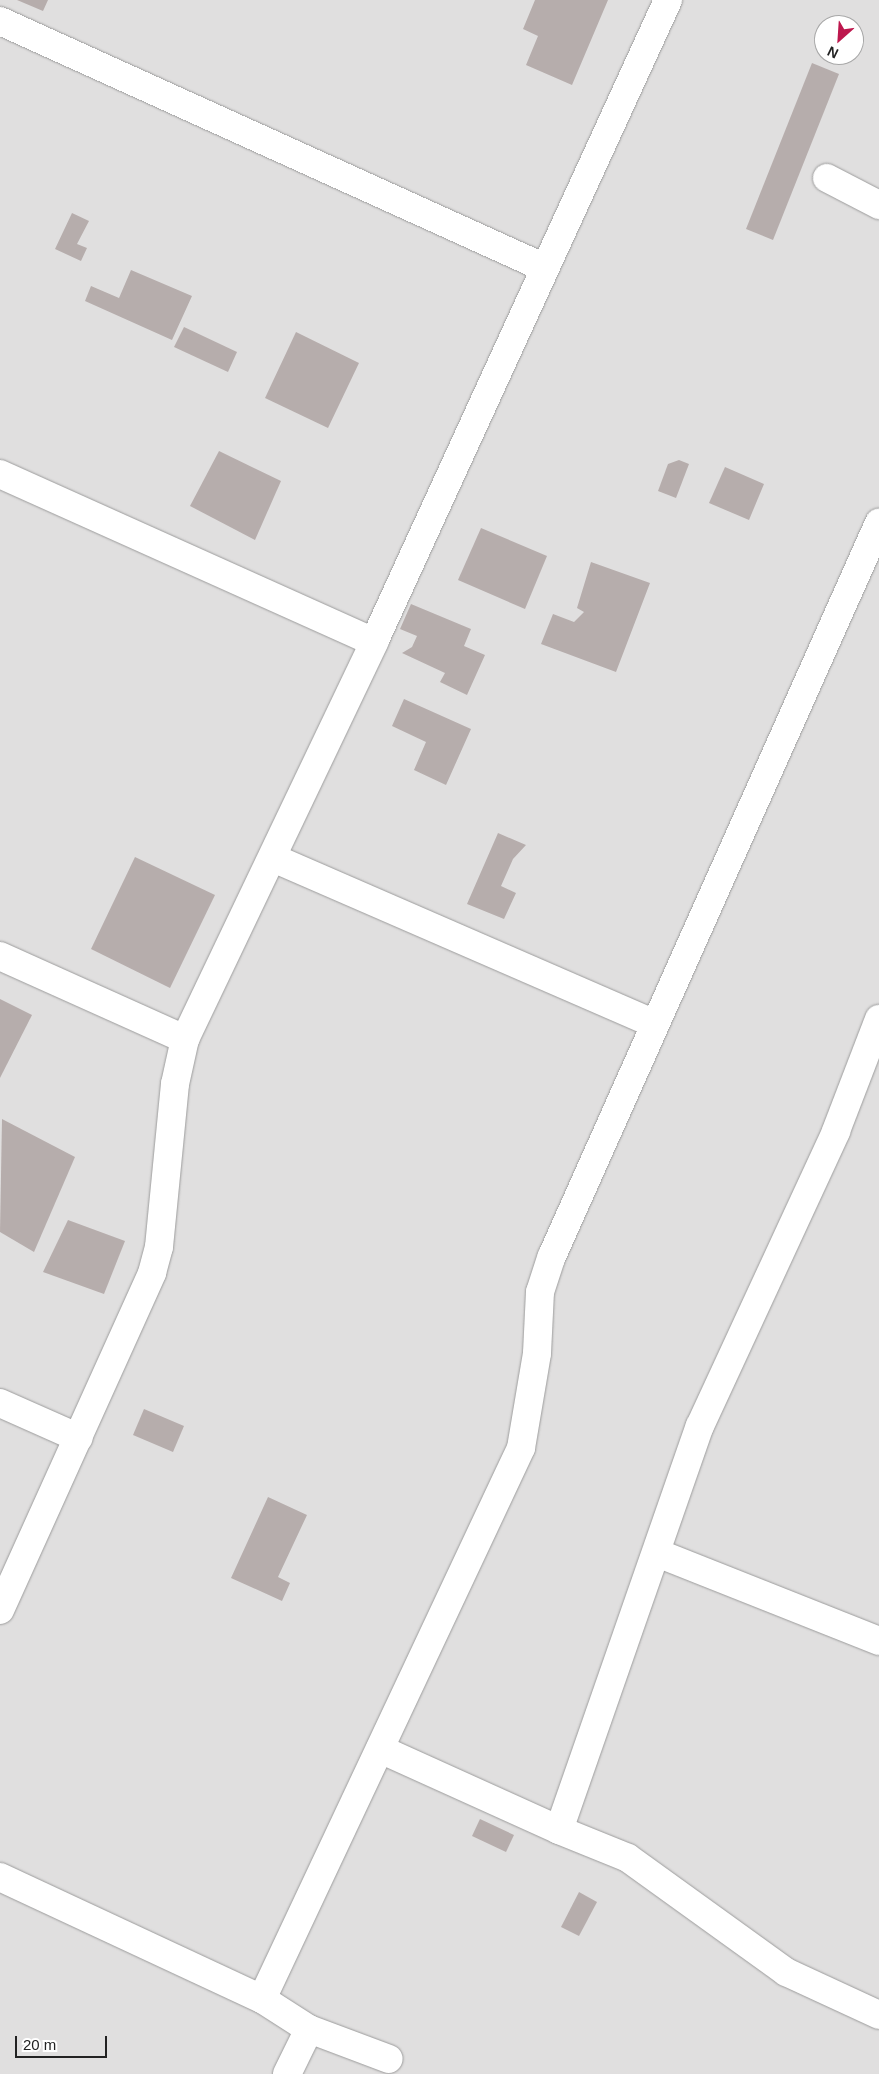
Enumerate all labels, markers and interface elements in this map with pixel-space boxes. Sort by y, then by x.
north arrow [814,15,864,65]
text: N [825,43,841,62]
scale bar [18,2026,110,2058]
text: 20 m [23,2036,56,2053]

